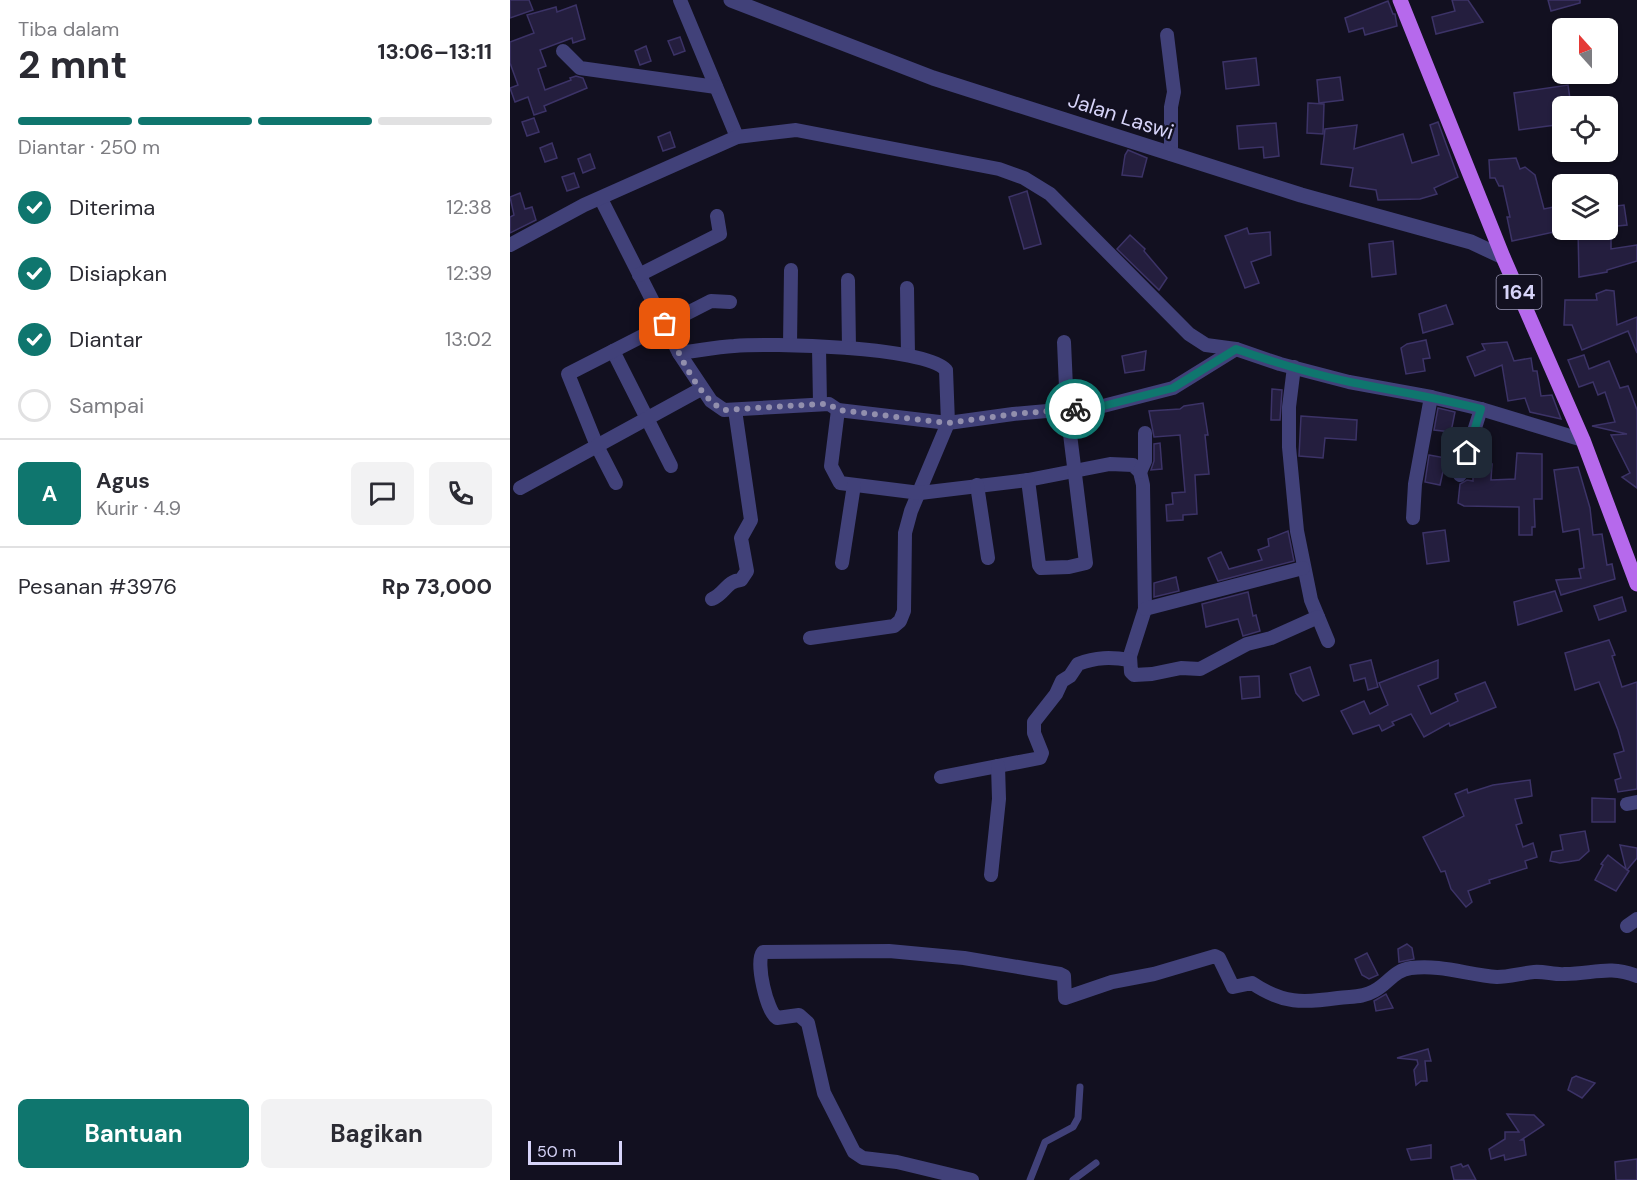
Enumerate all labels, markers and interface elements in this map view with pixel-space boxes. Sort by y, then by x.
text: Tiba dalam [18,16,119,42]
north arrow [1552,18,1618,84]
map controls [1552,18,1618,240]
text: 13:06–13:11 [378,37,492,66]
text: 2 mnt [18,39,127,90]
street label: Jalan Laswi [1065,86,1177,146]
button: locate [1552,96,1618,162]
text: Diantar · 250 m [18,134,160,160]
button: layers [1552,174,1618,240]
icon: check [18,191,51,224]
text: Diterima [69,193,155,222]
text: 12:38 [446,194,492,220]
icon: check [18,257,51,290]
text: Disiapkan [69,259,167,288]
text: 12:39 [446,260,492,286]
road number: 164 [1496,275,1542,309]
pin [639,298,690,349]
icon: bag [648,307,681,340]
icon: check [18,323,51,356]
text: Diantar [69,325,143,354]
text: 13:02 [445,326,492,352]
courier [1045,379,1105,439]
text: Sampai [69,391,144,420]
icon: bike [1059,393,1092,426]
pin [1441,427,1492,478]
icon: home [1450,436,1483,469]
button: chat [351,462,414,525]
button: phone [429,462,492,525]
text: Agus [96,466,150,495]
text: A [42,479,57,508]
text: Kurir · 4.9 [96,495,181,521]
text: Pesanan #3976 [18,572,177,601]
text: Rp 73,000 [382,572,492,601]
button: Bantuan [18,1099,249,1168]
button: Bagikan [261,1099,492,1168]
scale bar [528,1138,622,1166]
text: 50 m [537,1141,576,1162]

